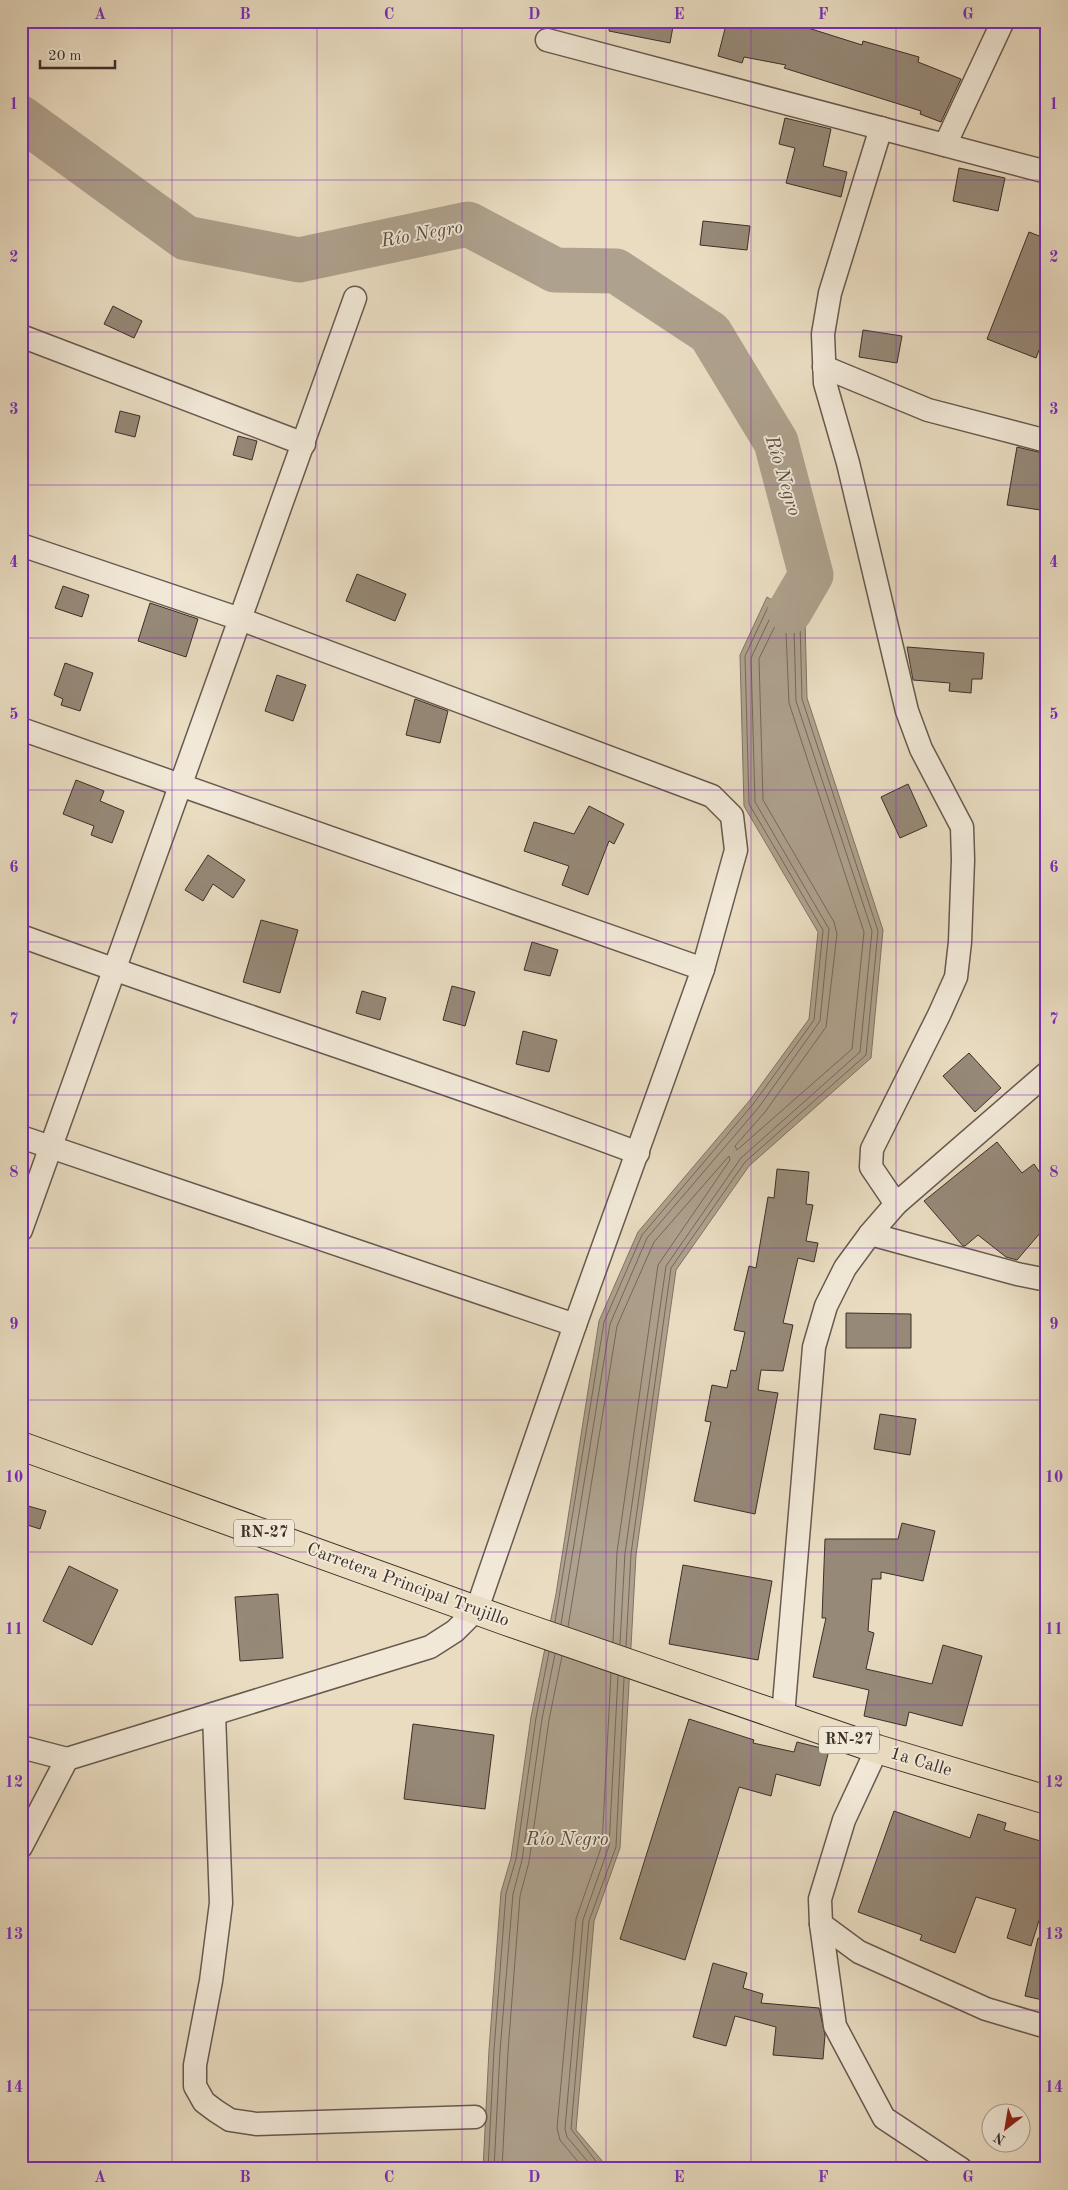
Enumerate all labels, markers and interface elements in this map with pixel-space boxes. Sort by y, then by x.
text: A [94,7,106,23]
text: B [239,7,251,23]
text: C [384,7,394,23]
text: D [528,7,540,23]
text: E [673,7,685,23]
text: F [818,7,829,23]
text: G [962,7,974,23]
scale bar [40,38,115,70]
text: 20 m [48,49,82,64]
text: 1 [9,97,19,113]
text: 1 [1049,97,1059,113]
water label: Río Negro [378,218,465,252]
text: 2 [9,250,19,266]
text: 2 [1049,250,1059,266]
text: 3 [9,402,19,418]
text: 3 [1049,402,1059,418]
water label: Río Negro [760,433,803,519]
text: 4 [9,555,19,571]
text: 4 [1049,555,1059,571]
text: 5 [9,707,19,723]
text: 5 [1049,707,1059,723]
text: 6 [9,860,19,876]
text: 6 [1049,860,1059,876]
text: 7 [9,1012,19,1028]
text: 7 [1049,1012,1059,1028]
text: 8 [9,1165,19,1181]
text: 8 [1049,1165,1059,1181]
text: 9 [9,1317,19,1333]
text: 9 [1049,1317,1059,1333]
text: 10 [5,1470,23,1486]
text: 10 [1045,1470,1063,1486]
road number: RN-27 [234,1520,294,1546]
street label: Carretera Principal Trujillo [304,1540,512,1630]
text: 11 [5,1622,23,1638]
text: 11 [1045,1622,1063,1638]
road number: RN-27 [819,1726,879,1754]
street label: 1a Calle [888,1744,954,1780]
text: 12 [5,1775,23,1791]
text: 12 [1045,1775,1063,1791]
water label: Río Negro [525,1831,609,1850]
text: 13 [5,1927,23,1943]
text: 13 [1045,1927,1063,1943]
text: 14 [5,2080,23,2096]
text: 14 [1045,2080,1063,2096]
north arrow [980,2102,1030,2152]
text: N [991,2129,1008,2147]
text: A [94,2170,106,2186]
text: B [239,2170,251,2186]
text: C [384,2170,394,2186]
text: D [528,2170,540,2186]
text: E [673,2170,685,2186]
text: F [818,2170,829,2186]
text: G [962,2170,974,2186]

